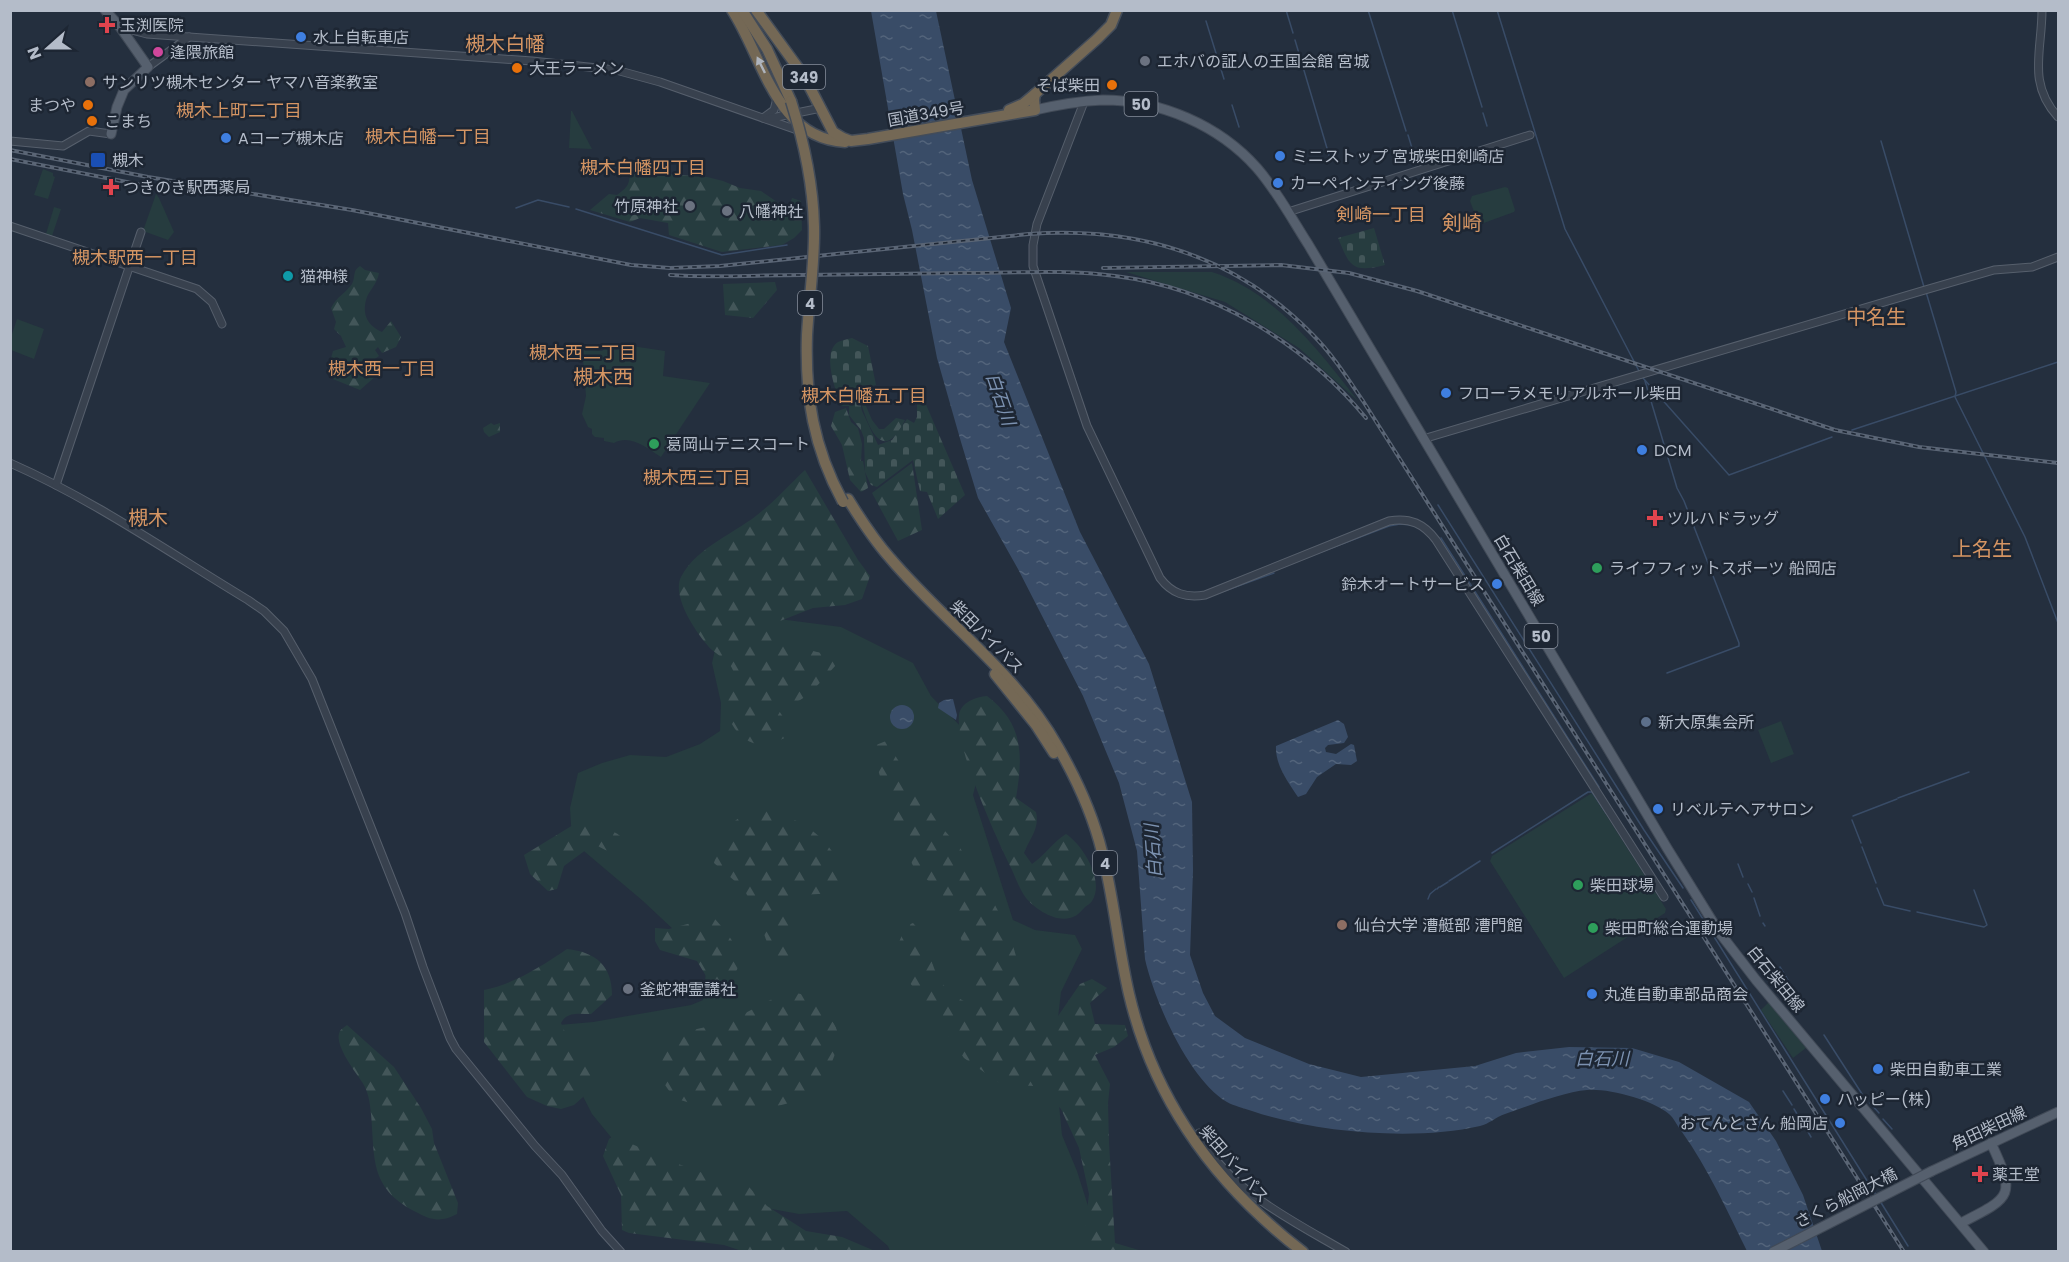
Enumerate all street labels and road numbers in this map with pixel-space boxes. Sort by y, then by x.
road number: 349 [783,65,825,89]
road number: 50 [1124,92,1158,116]
street label: 国道349号 [886,96,966,132]
road number: 4 [798,291,822,315]
street label: 白石柴田線 [1489,530,1549,610]
street label: 柴田バイパス [945,595,1029,679]
road number: 50 [1524,624,1558,648]
road number: 4 [1093,851,1117,875]
street label: 白石柴田線 [1742,941,1810,1017]
street label: 角田柴田線 [1948,1101,2030,1155]
street label: 柴田バイパス [1194,1120,1274,1208]
street label: さくら船岡大橋 [1791,1162,1901,1234]

